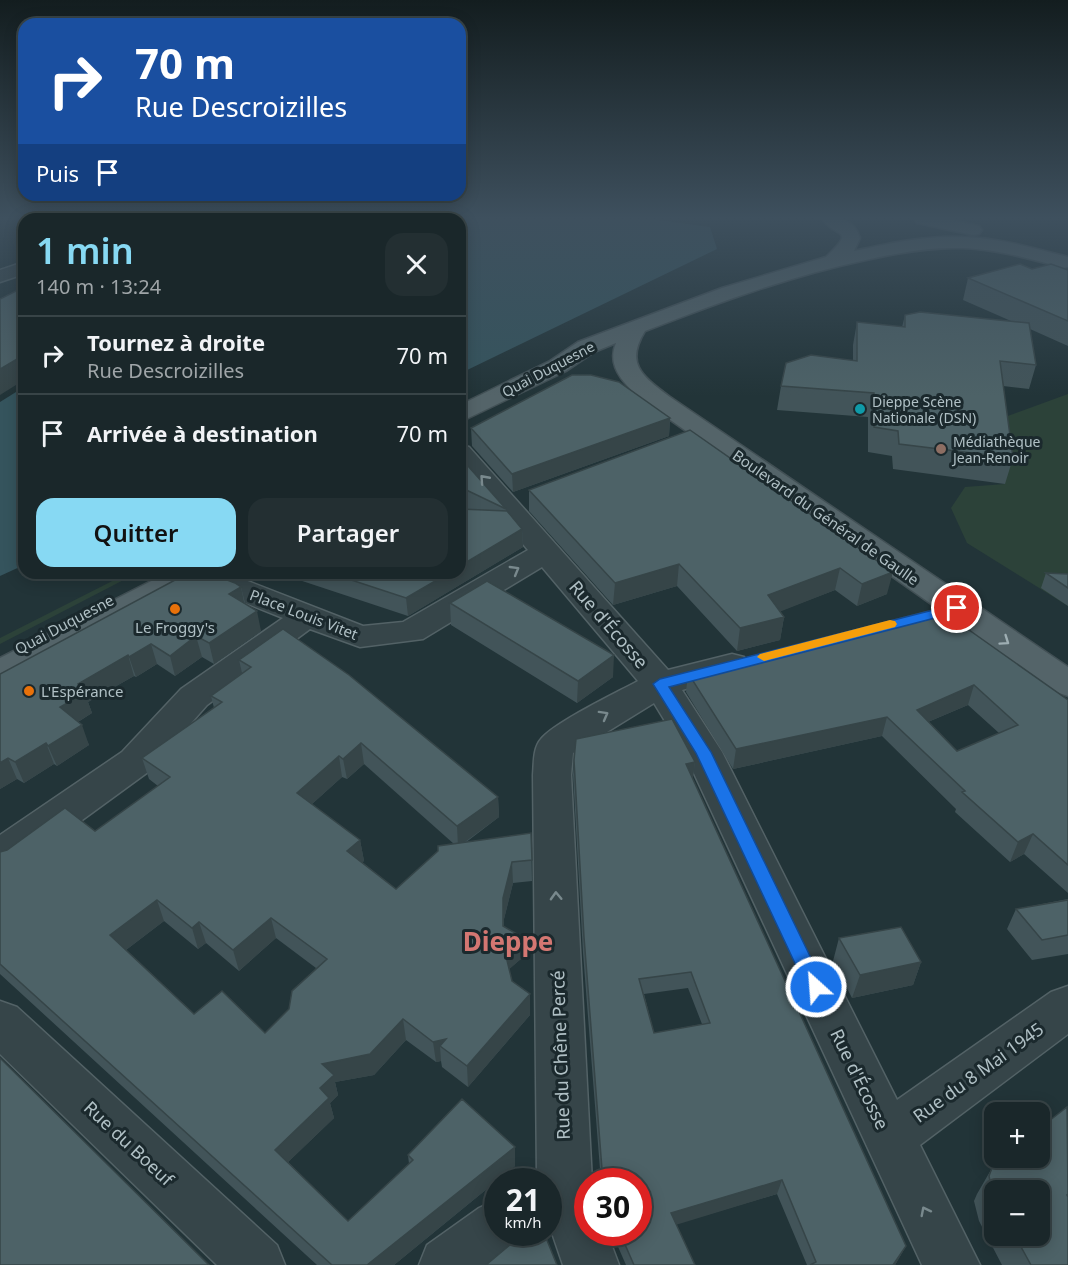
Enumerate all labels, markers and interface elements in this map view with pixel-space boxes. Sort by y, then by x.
text: 70 m [135,34,235,91]
icon: right [36,42,114,120]
text: Rue Descroizilles [135,88,347,125]
icon: arrive [91,156,124,189]
text: Puis [36,158,79,188]
text: 1 min [36,226,134,275]
button: close [385,233,448,296]
text: 140 m · 13:24 [36,273,161,300]
text: Tournez à droite [87,327,265,357]
street label: Quai Duquesne [499,337,598,401]
icon: right [36,339,69,372]
text: 70 m [397,340,448,370]
text: Rue Descroizilles [87,357,244,384]
place label: Dieppe Scène Nationale (DSN) [872,392,976,427]
marker: Dieppe Scène Nationale (DSN) [853,402,867,416]
icon: arrive [36,417,69,450]
text: Arrivée à destination [87,418,318,448]
text: 70 m [397,418,448,448]
place label: Médiathèque Jean-Renoir [951,432,1041,467]
marker: Médiathèque Jean-Renoir [934,442,948,456]
street label: Boulevard du Général de Gaulle [729,445,923,589]
one-way arrow [480,476,491,486]
button: Quitter [36,498,236,567]
button: Partager [248,498,448,567]
one-way arrow [509,566,519,577]
street label: Rue d'Écosse [564,575,654,673]
pin [931,582,982,633]
street label: Place Louis Vitet [247,584,361,644]
street label: Quai Duquesne [11,590,117,658]
icon: arrive [940,591,973,624]
marker: Le Froggy's [168,602,182,616]
place label: Le Froggy's [135,617,215,637]
one-way arrow [999,634,1010,645]
place label: L'Espérance [41,681,124,701]
marker: L'Espérance [22,684,36,698]
one-way arrow [598,711,609,723]
one-way arrow [550,891,562,900]
district label: Dieppe [463,923,553,959]
position arrow [784,955,848,1019]
street label: Rue du Chêne Percé [545,970,575,1140]
street label: Rue du 8 Mai 1945 [908,1016,1048,1128]
street label: Rue d'Écosse [825,1025,895,1133]
street label: Rue du Boeuf [79,1095,179,1191]
map controls [984,1102,1050,1246]
button: + [984,1102,1050,1168]
speed limit sign: 30 [574,1168,652,1246]
text: 21 [506,1179,540,1220]
button: − [984,1180,1050,1246]
one-way arrow [921,1206,932,1217]
text: km/h [505,1212,541,1232]

